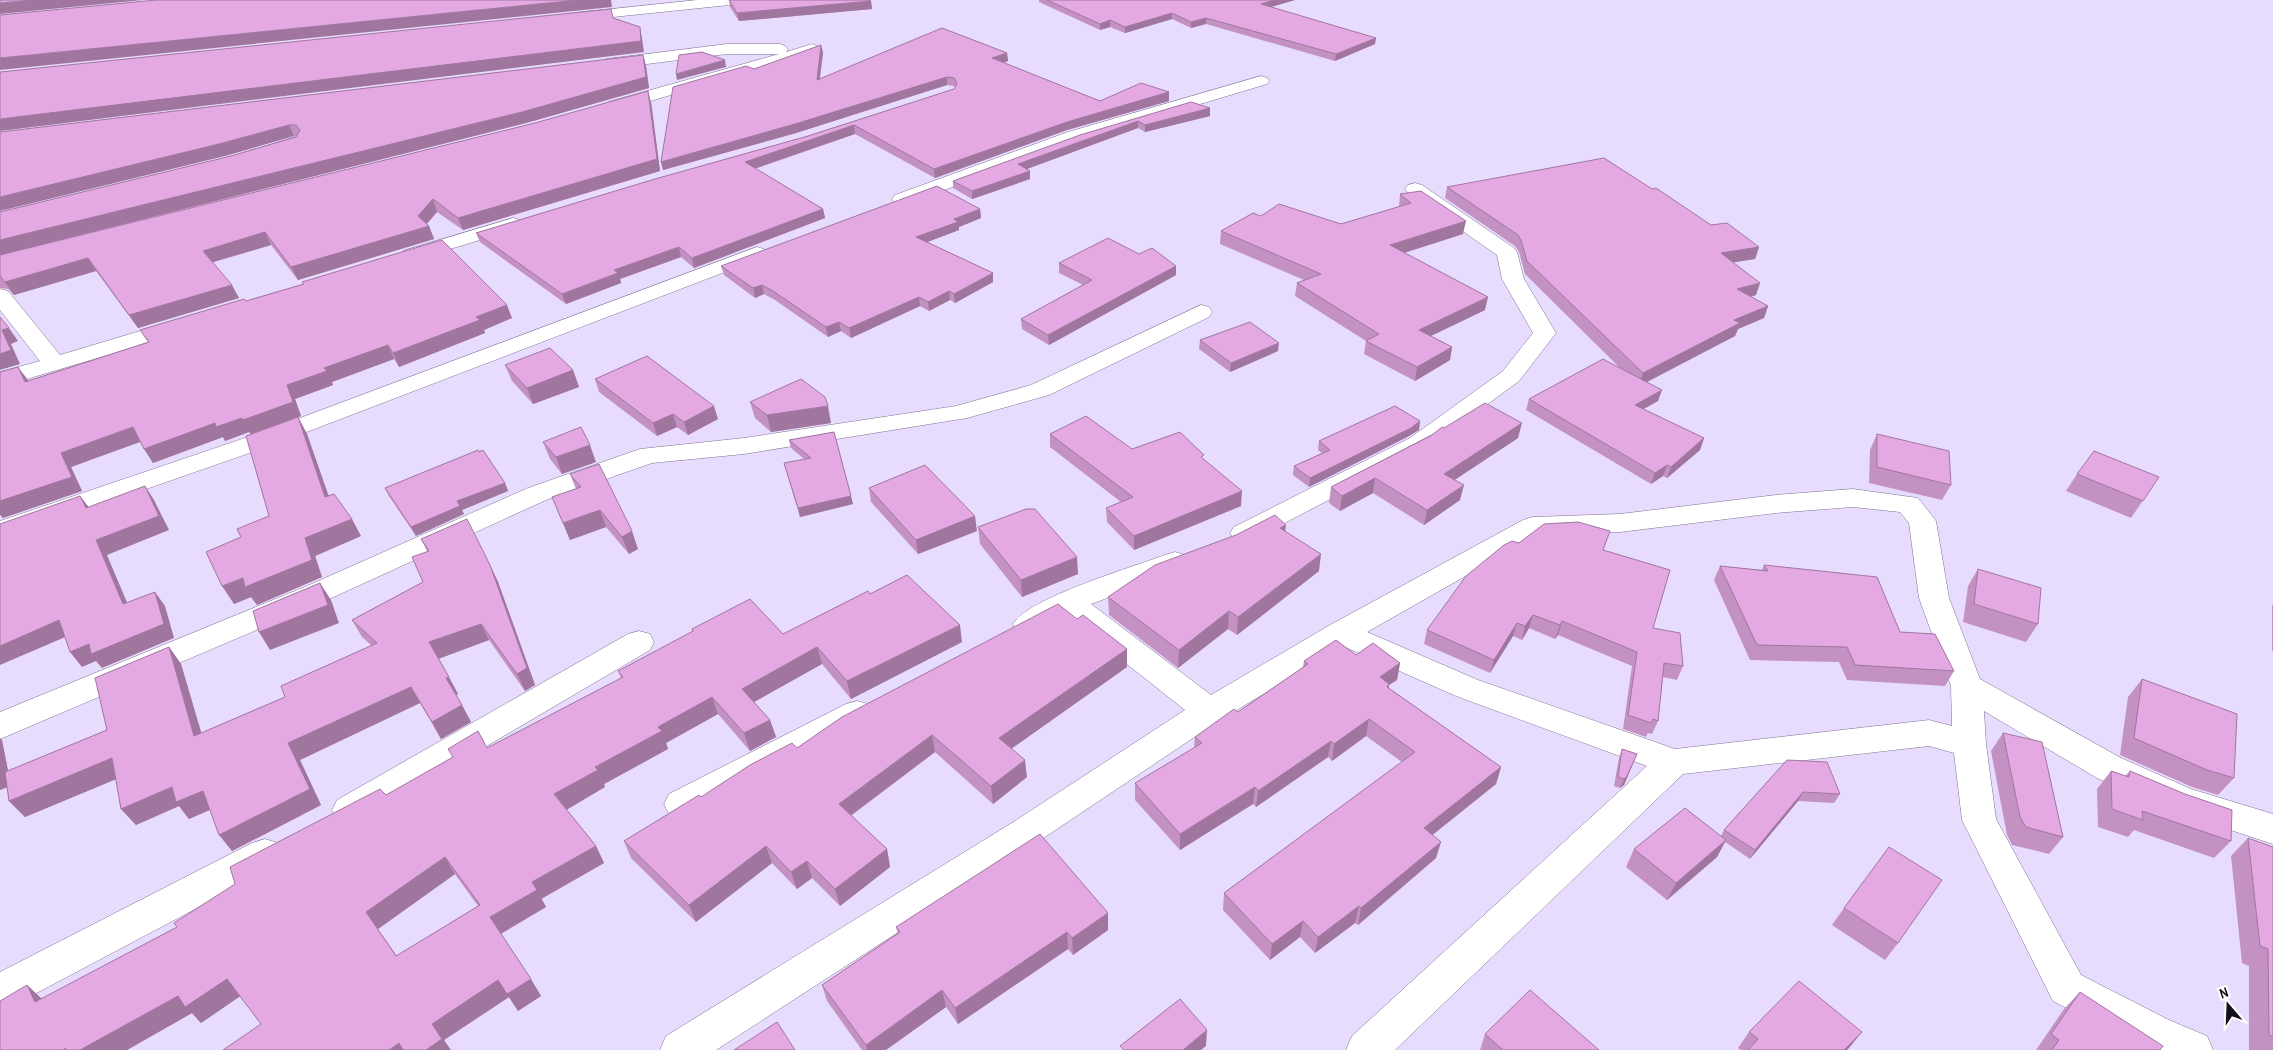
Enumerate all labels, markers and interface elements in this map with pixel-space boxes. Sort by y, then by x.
north arrow [2203,980,2253,1030]
text: N [2217,983,2231,1003]

